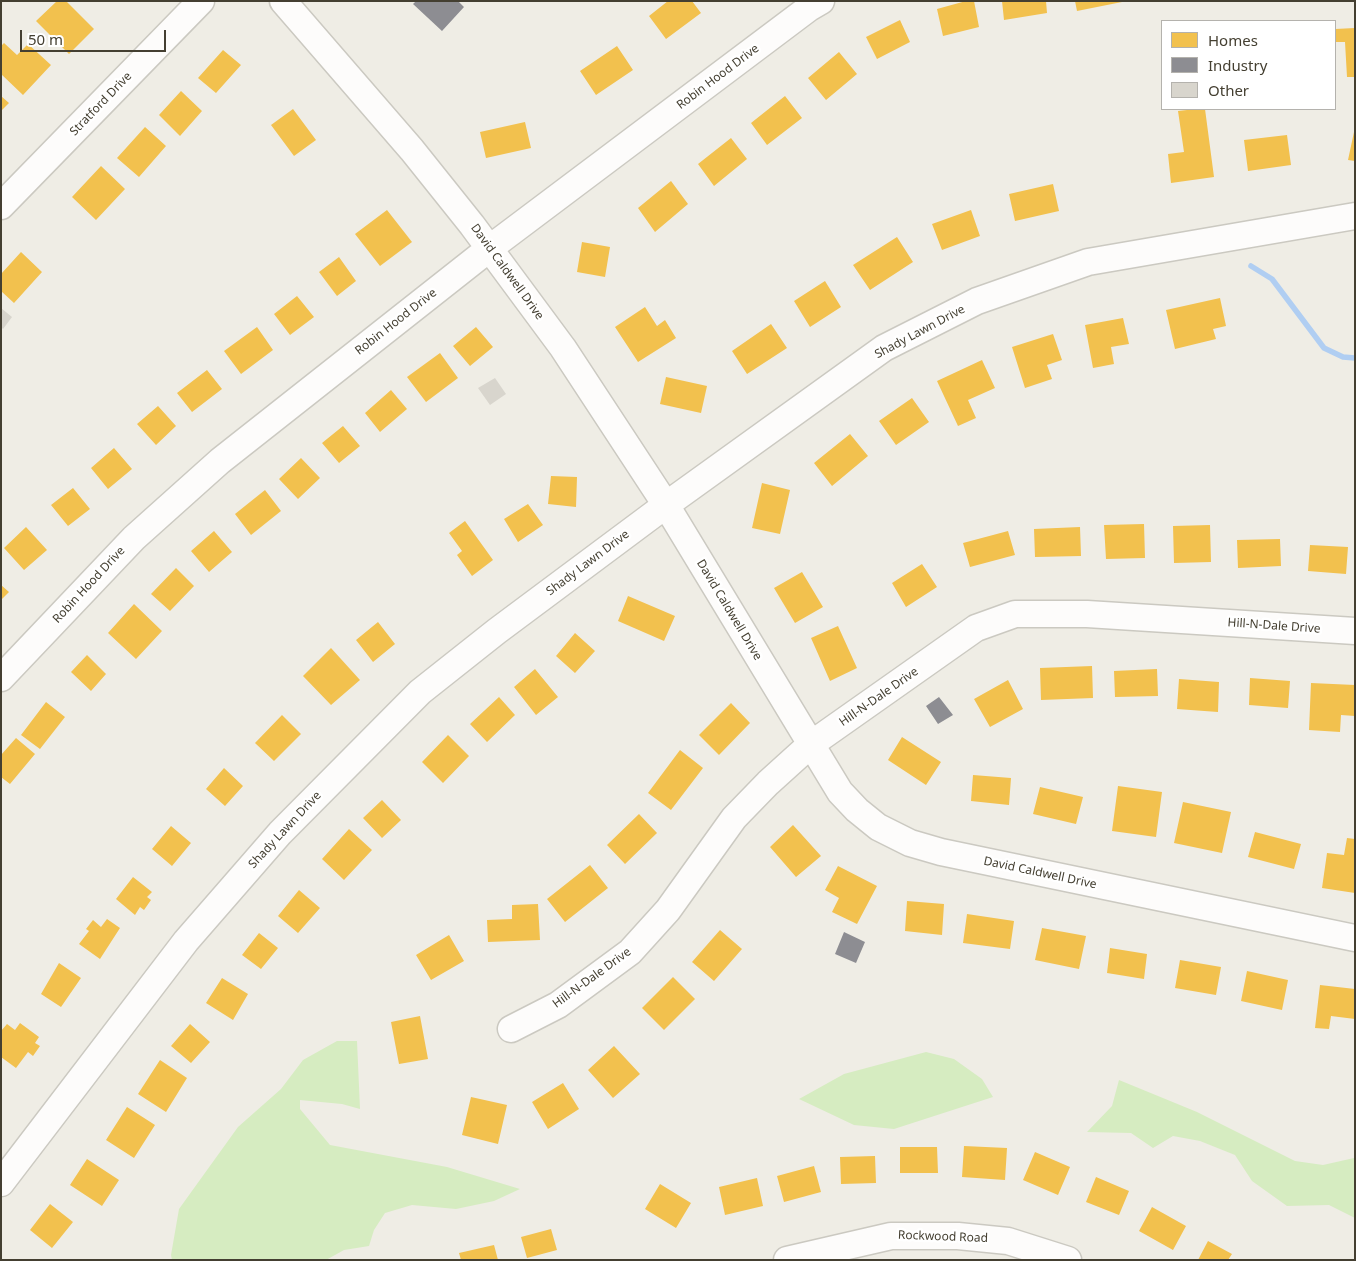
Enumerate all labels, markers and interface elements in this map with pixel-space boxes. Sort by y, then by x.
scale bar [22,20,169,52]
legend [1161,20,1336,110]
text: 50 m [28,29,63,49]
text: Homes [1208,30,1258,50]
street label: Robin Hood Drive [674,41,762,113]
text: Industry [1208,55,1267,75]
street label: Stratford Drive [67,69,135,139]
text: Other [1208,80,1249,100]
street label: David Caldwell Drive [467,221,547,323]
street label: Robin Hood Drive [352,286,440,358]
street label: Shady Lawn Drive [872,302,968,362]
street label: Shady Lawn Drive [544,527,632,599]
street label: Robin Hood Drive [50,544,128,626]
street label: David Caldwell Drive [693,557,765,663]
street label: Hill-N-Dale Drive [1227,616,1321,636]
street label: Hill-N-Dale Drive [837,664,921,730]
street label: Shady Lawn Drive [246,789,324,871]
street label: David Caldwell Drive [982,854,1098,892]
street label: Hill-N-Dale Drive [550,945,634,1011]
street label: Rockwood Road [898,1228,988,1246]

